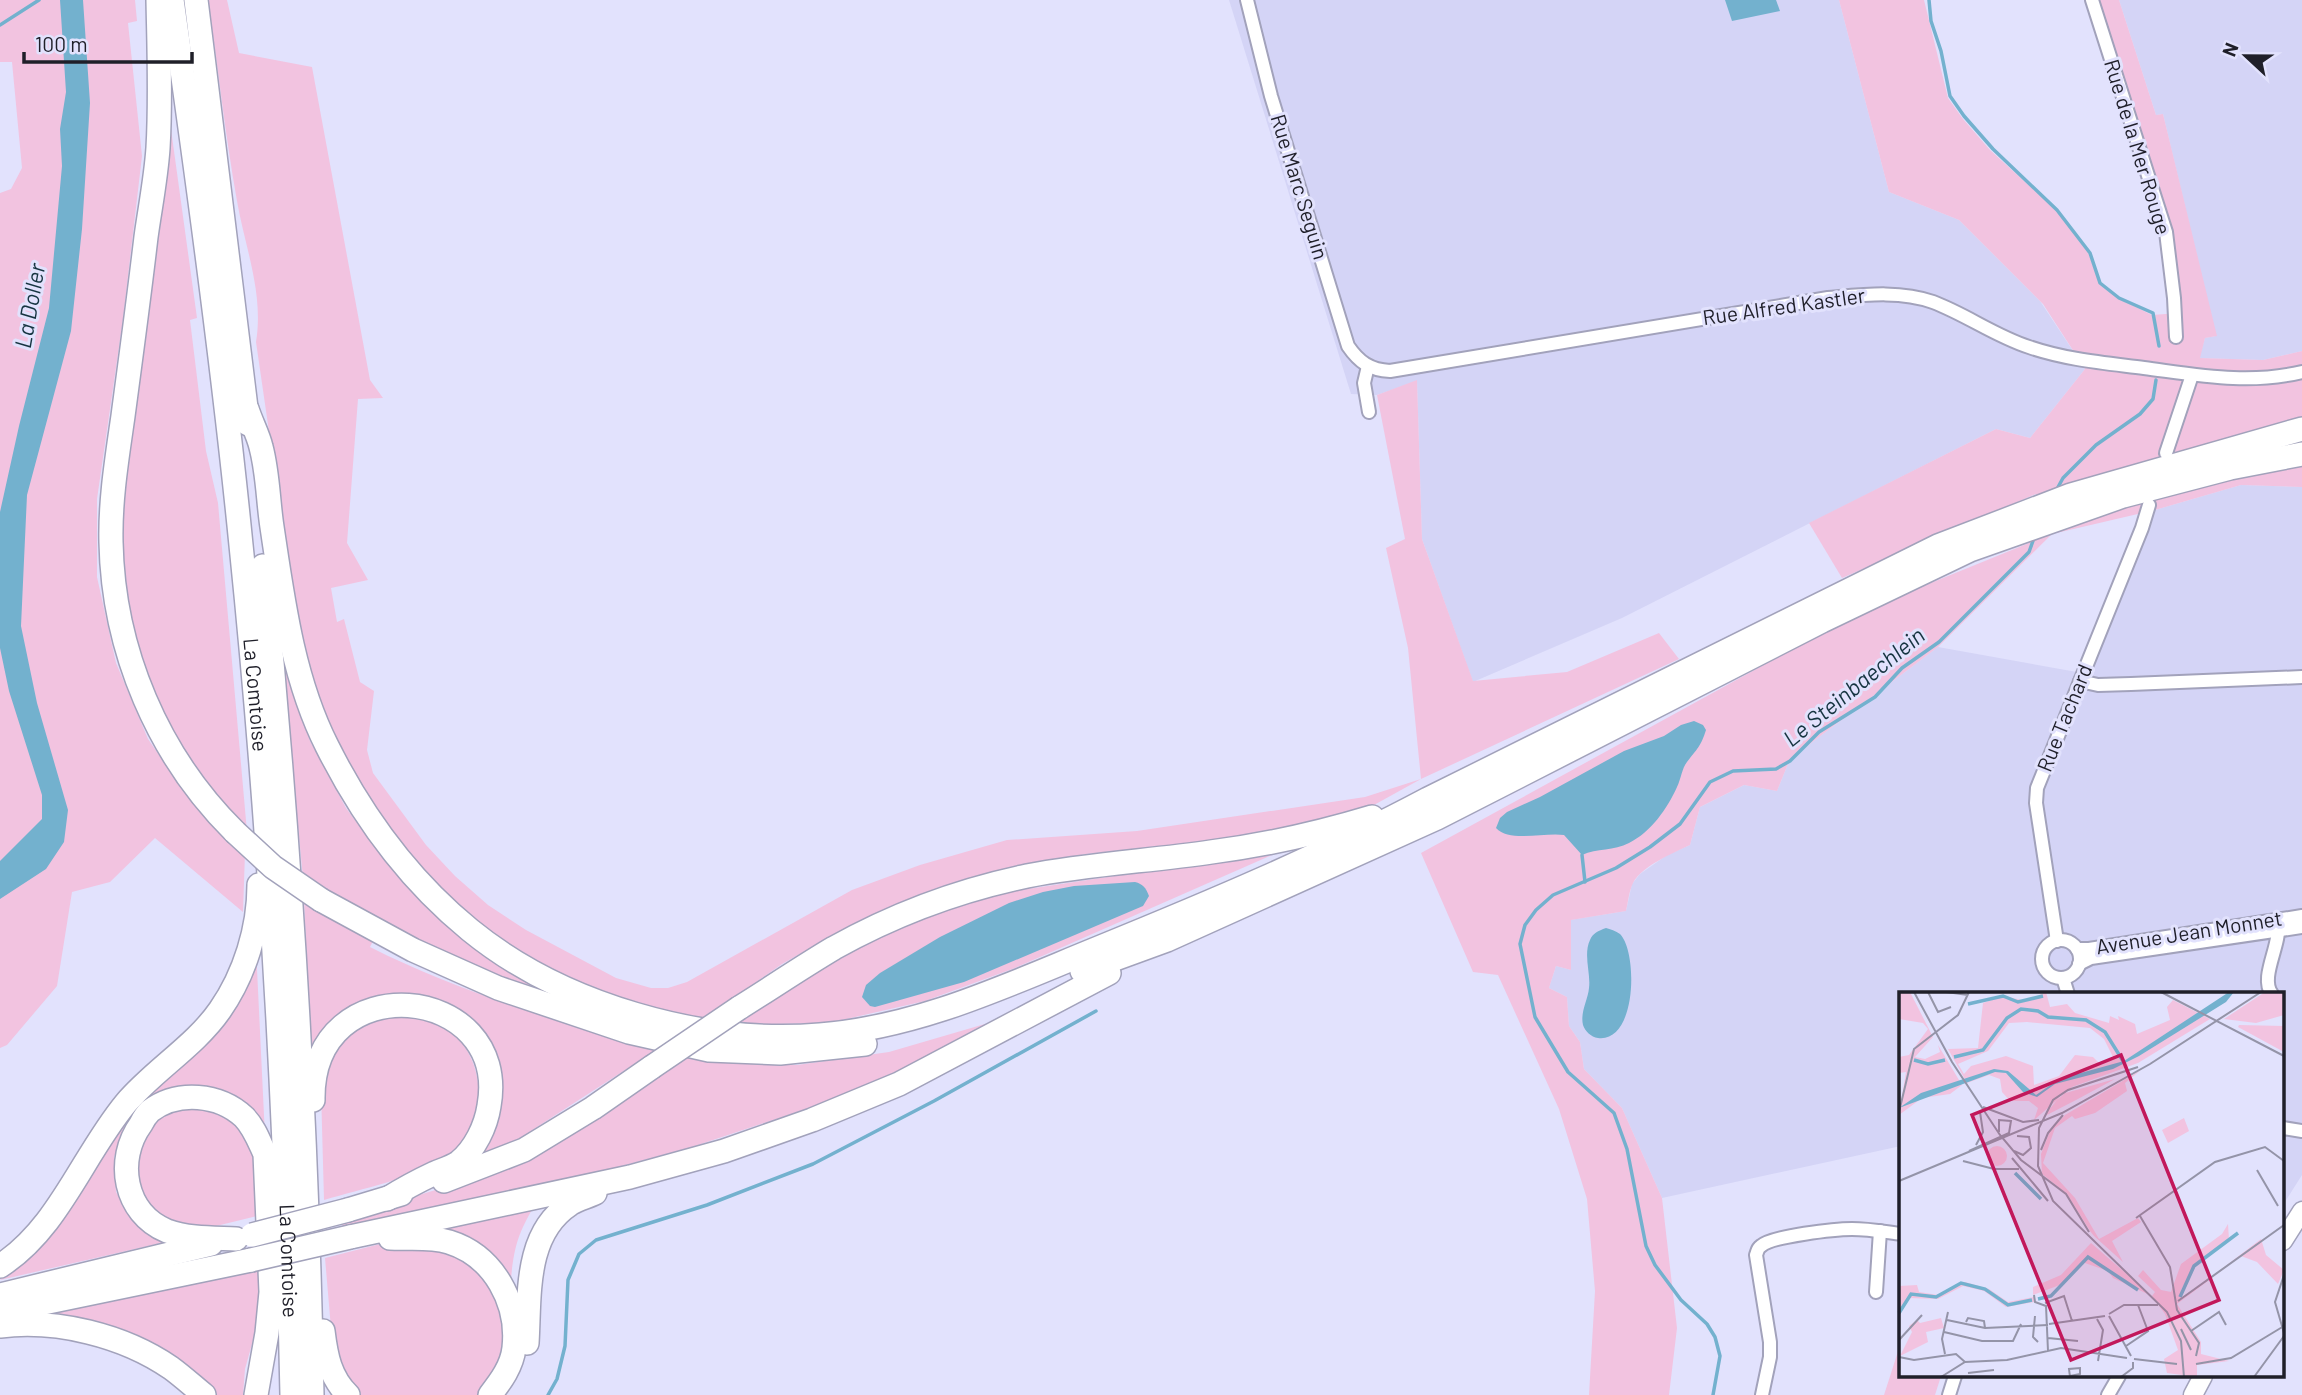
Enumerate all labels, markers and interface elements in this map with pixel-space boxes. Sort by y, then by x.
scale bar [24,21,192,65]
north arrow [2211,21,2281,91]
text: 100 m [35,31,88,56]
text: N [2217,39,2243,60]
street label: Rue de la Mer Rouge [2100,56,2177,237]
street label: Rue Marc Seguin [1266,111,1334,262]
water label: La Doller [8,260,50,350]
street label: Rue Alfred Kastler [1701,282,1867,329]
water label: Le Steinbaechlein [1777,621,1930,752]
street label: La Comtoise [239,637,274,753]
street label: Rue Tachard [2031,660,2097,775]
street label: Avenue Jean Monnet [2094,904,2284,959]
inset map [1899,992,2284,1378]
street label: La Comtoise [275,1203,304,1318]

